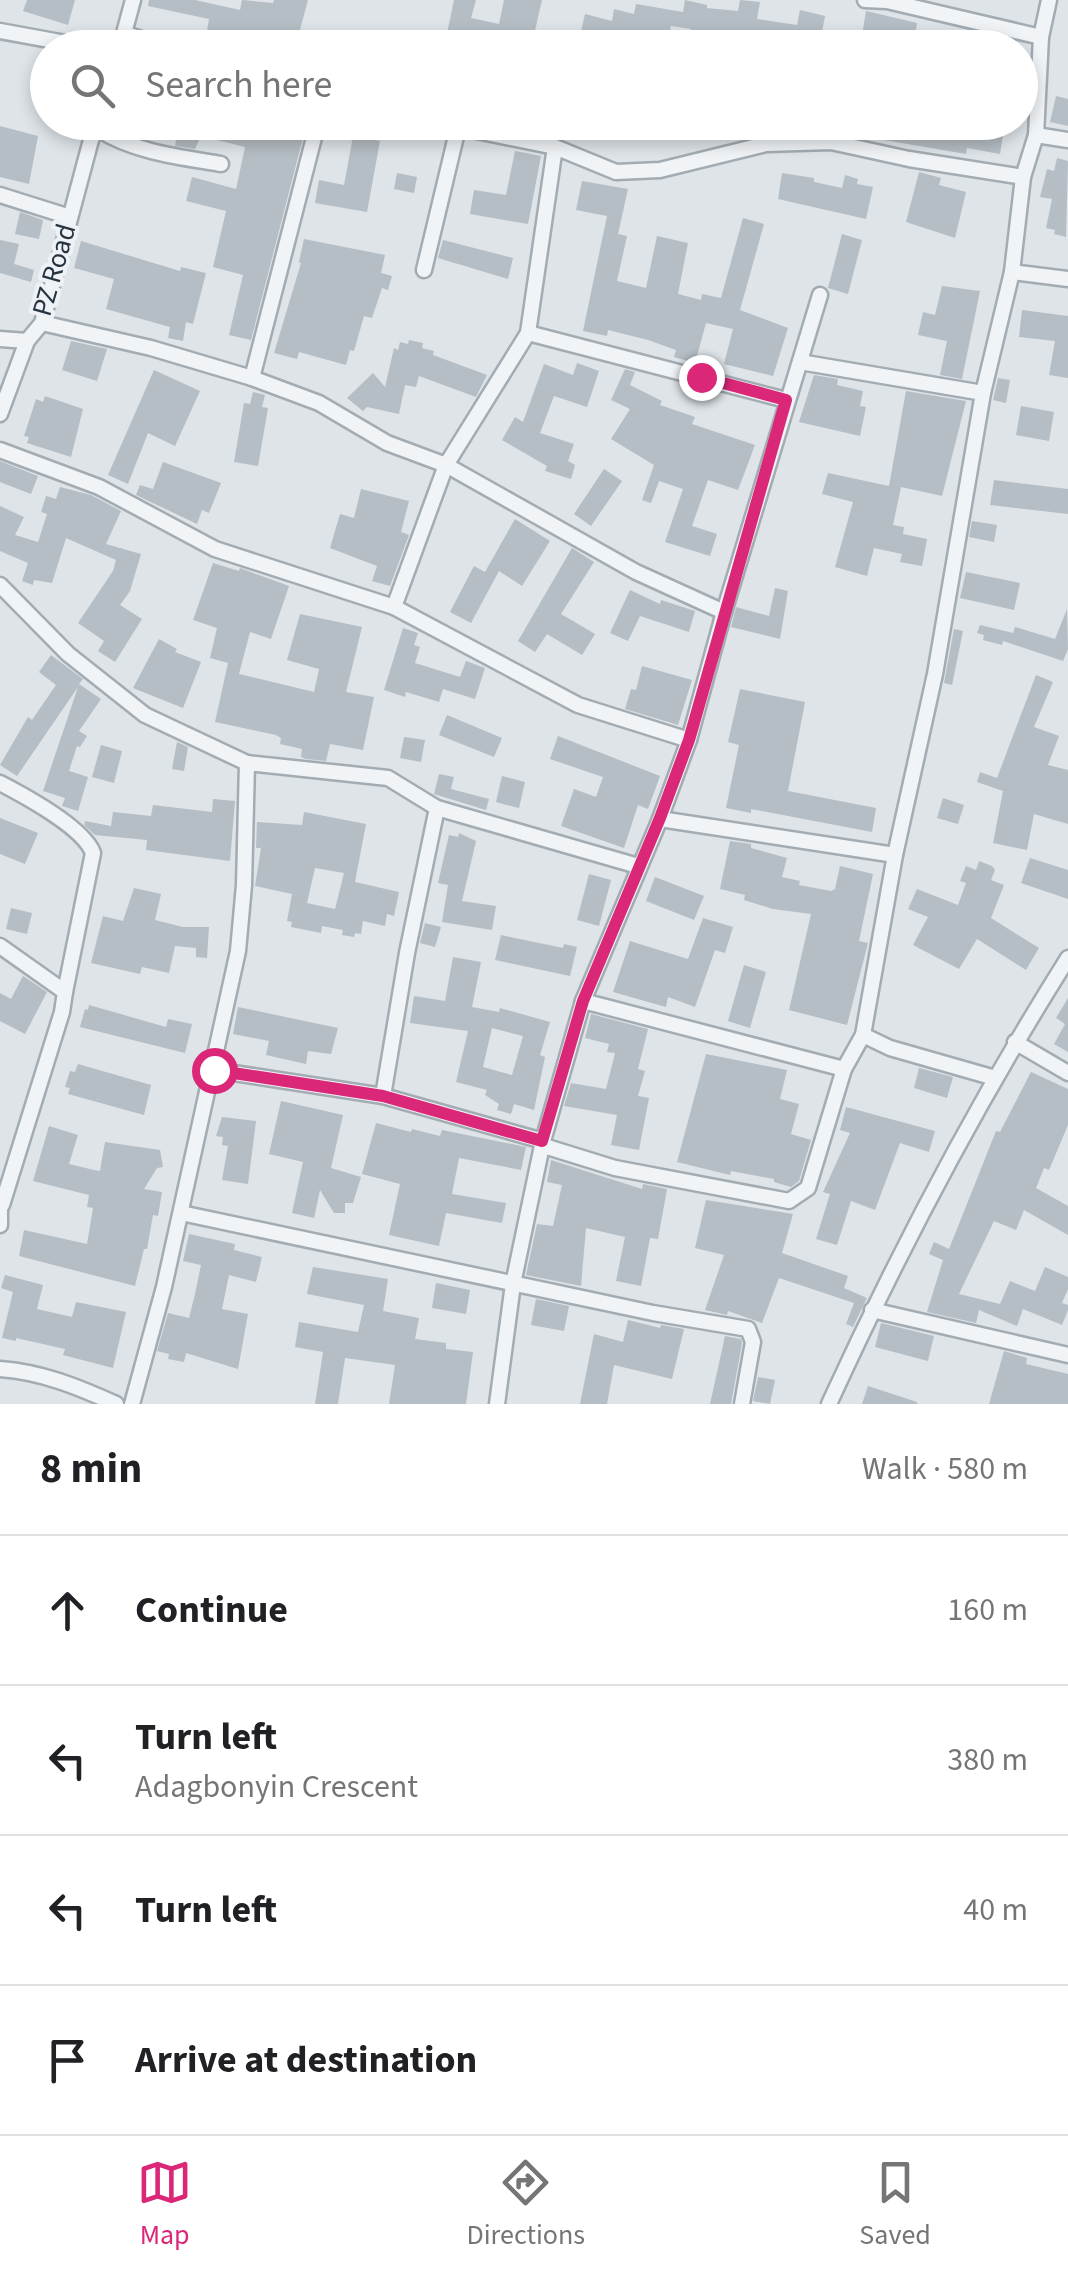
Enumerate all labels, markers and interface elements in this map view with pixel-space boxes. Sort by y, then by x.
search box [30,30,1038,140]
icon: search [65,58,120,113]
text: Search here [145,58,332,112]
street label: PZ Road [22,219,86,321]
route end [679,355,725,401]
route start [192,1048,238,1094]
text: 8 min [40,1439,142,1499]
text: Walk · 580 m [862,1446,1028,1492]
icon: ahead [40,1583,95,1638]
text: Continue [135,1583,288,1637]
text: 160 m [947,1587,1028,1633]
text: Turn left [135,1710,277,1764]
icon: left [40,1733,95,1788]
text: 380 m [947,1737,1028,1783]
text: Adagbonyin Crescent [135,1764,418,1810]
icon: left [40,1883,95,1938]
text: Turn left [135,1883,277,1937]
text: 40 m [963,1887,1028,1933]
icon: arrive [40,2033,95,2088]
text: Arrive at destination [135,2033,477,2087]
tab: Map [137,2155,192,2255]
tab: Directions [467,2155,585,2255]
tab: Saved [859,2155,931,2255]

